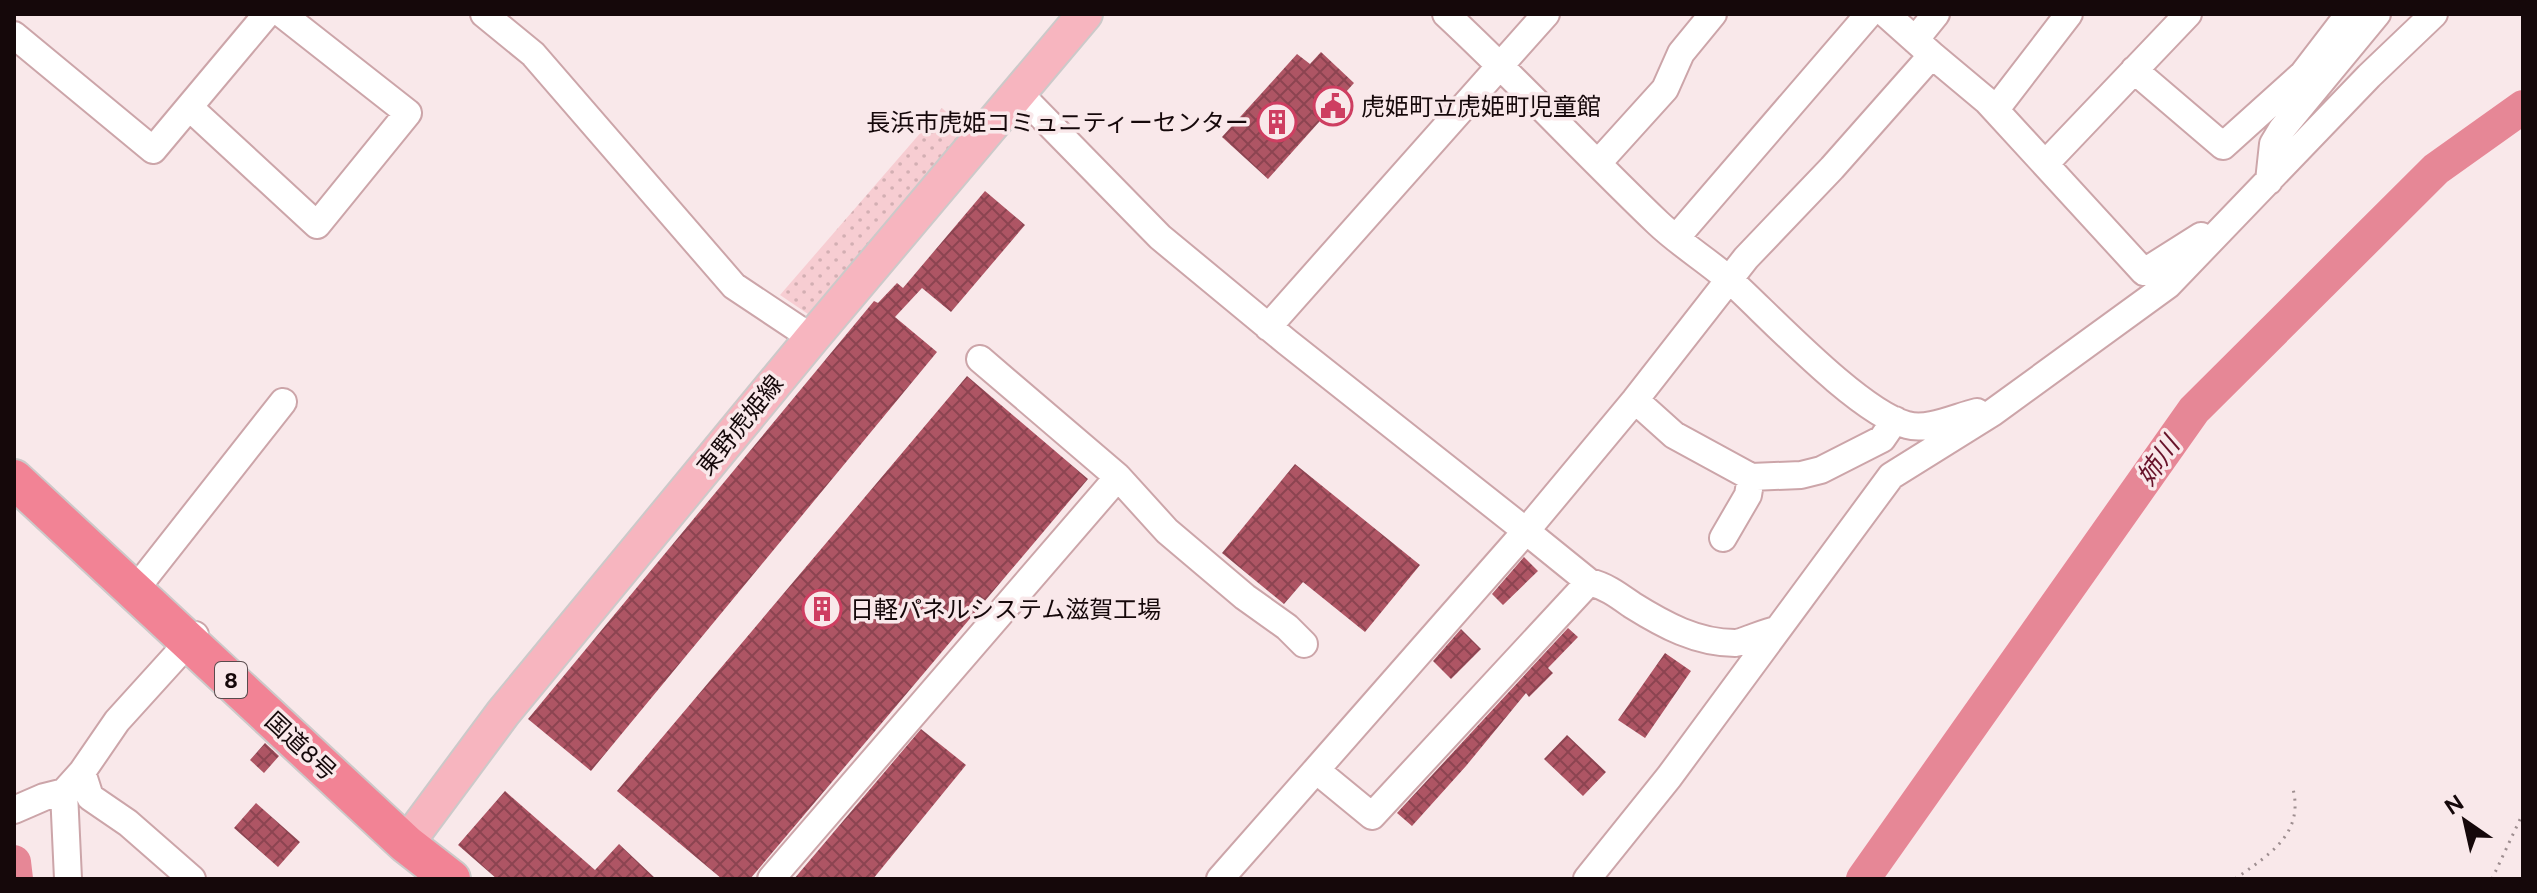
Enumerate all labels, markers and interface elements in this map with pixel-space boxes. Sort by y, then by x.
public building icon: 虎姫町立虎姫町児童館 [1312,85,1354,127]
place label: 虎姫町立虎姫町児童館 [1361,92,1601,121]
building icon: 長浜市虎姫コミュニティーセンター [1256,101,1298,143]
place label: 長浜市虎姫コミュニティーセンター [866,108,1249,137]
street label: 東野虎姫線 [691,369,789,481]
water label: 姉川 [2130,428,2188,491]
building icon: 日軽パネルシステム滋賀工場 [801,588,843,630]
place label: 日軽パネルシステム滋賀工場 [850,595,1161,624]
road number: 8 [215,662,247,698]
street label: 国道8号 [259,706,343,786]
north arrow [2425,781,2505,861]
text: N [2439,789,2469,821]

